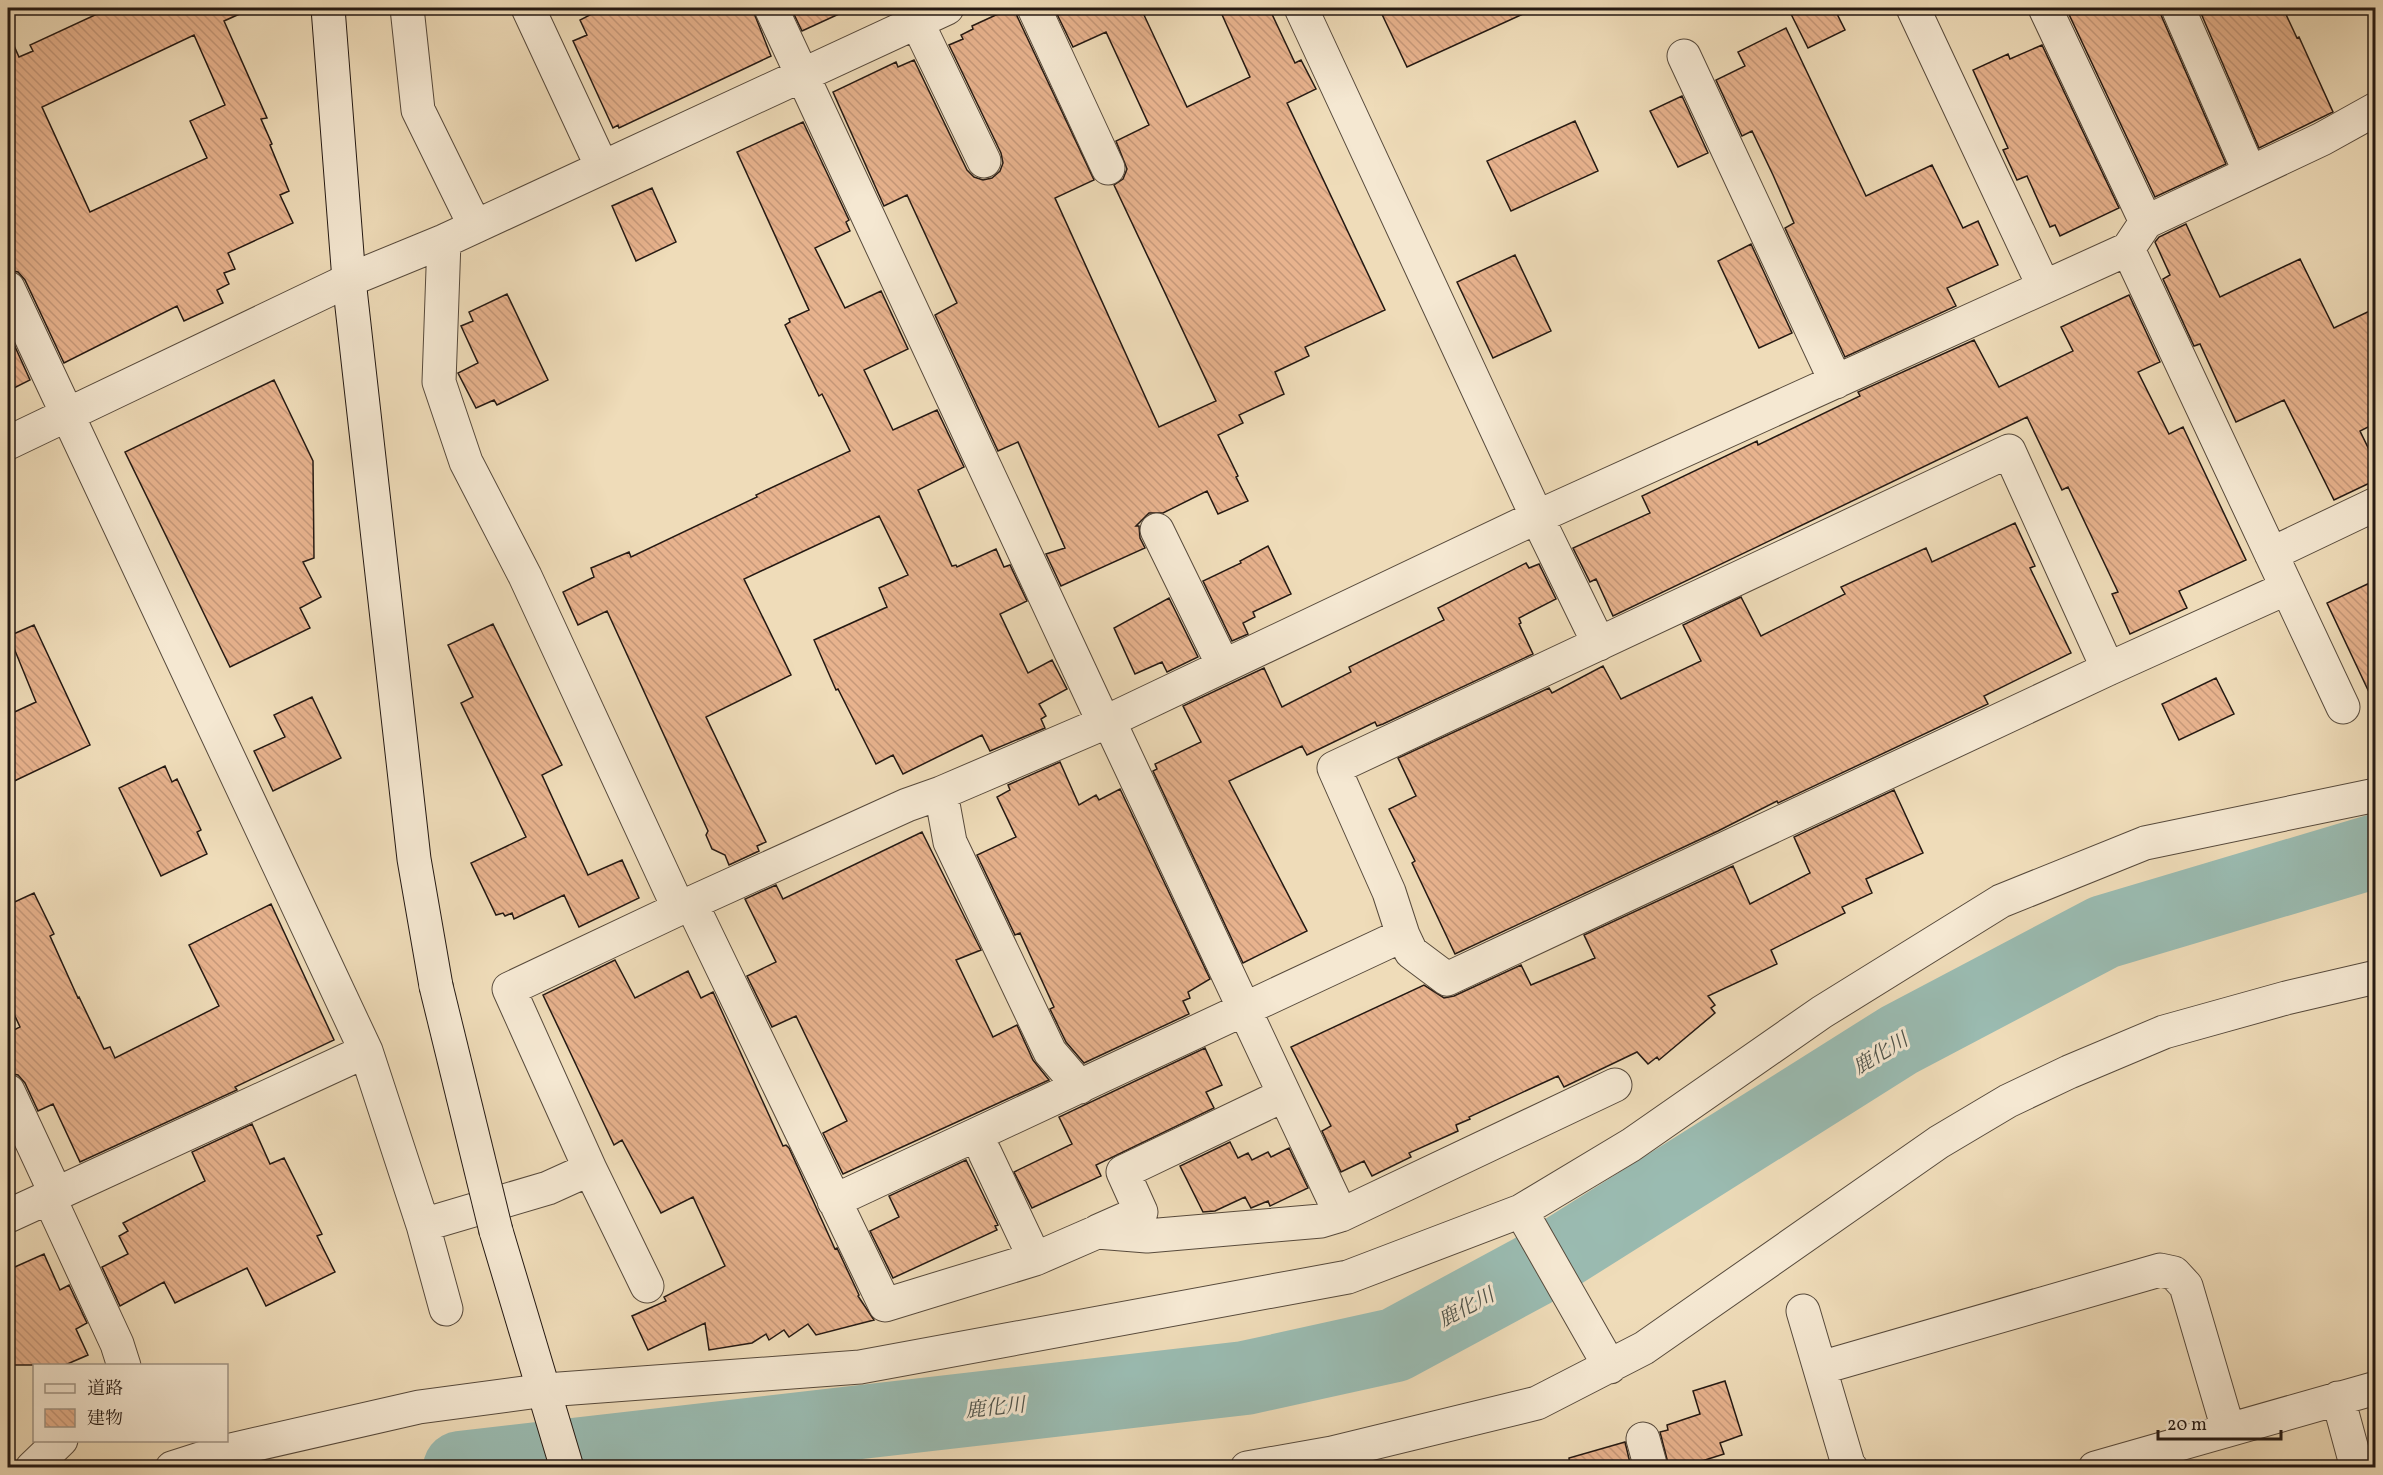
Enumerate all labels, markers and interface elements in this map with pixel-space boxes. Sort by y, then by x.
water label: 鹿化川 [1848,1026,1916,1082]
water label: 鹿化川 [1434,1281,1502,1335]
legend [33,1364,228,1442]
text: 道路 [87,1377,123,1402]
water label: 鹿化川 [964,1392,1028,1426]
scale bar [2158,1403,2281,1441]
text: 建物 [87,1407,123,1432]
text: 20 m [2167,1413,2207,1438]

